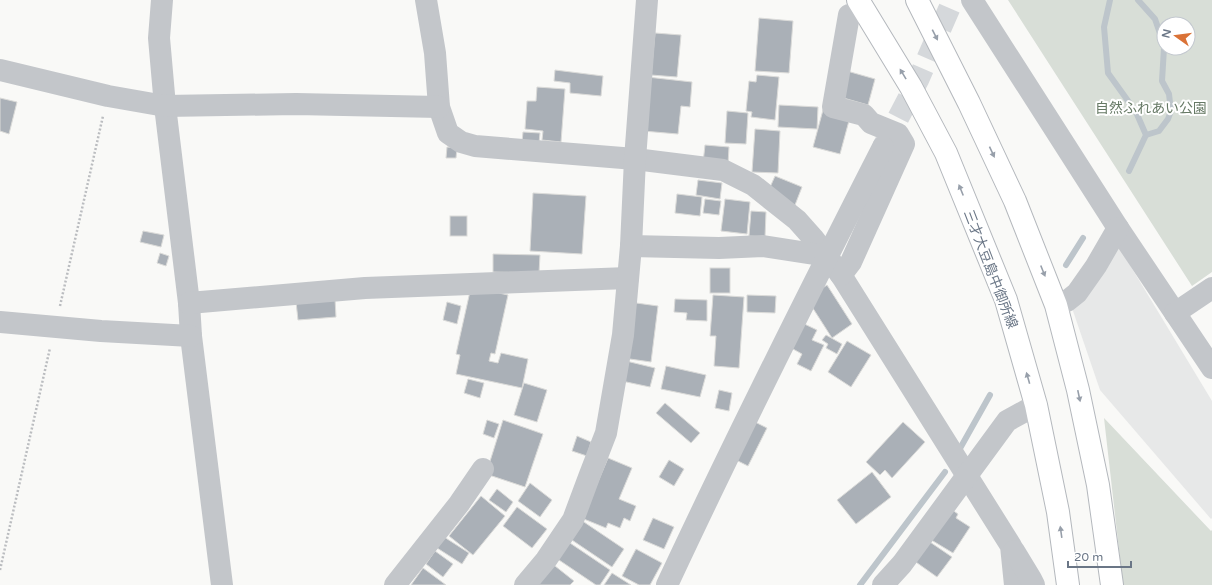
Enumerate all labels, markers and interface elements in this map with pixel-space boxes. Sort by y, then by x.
north arrow [1156,16,1196,56]
text: N [1159,28,1174,40]
one-way arrow [932,29,938,41]
one-way arrow [899,68,906,80]
park label: 自然ふれあい公園 [1095,100,1207,117]
one-way arrow [989,146,995,157]
one-way arrow [958,184,964,195]
street label: 三才大豆島中御所線 [960,207,1021,331]
one-way arrow [1040,266,1046,278]
one-way arrow [1025,372,1031,384]
one-way arrow [1077,389,1083,402]
one-way arrow [1057,526,1064,539]
scale bar [1068,543,1131,569]
text: 20 m [1074,550,1103,564]

